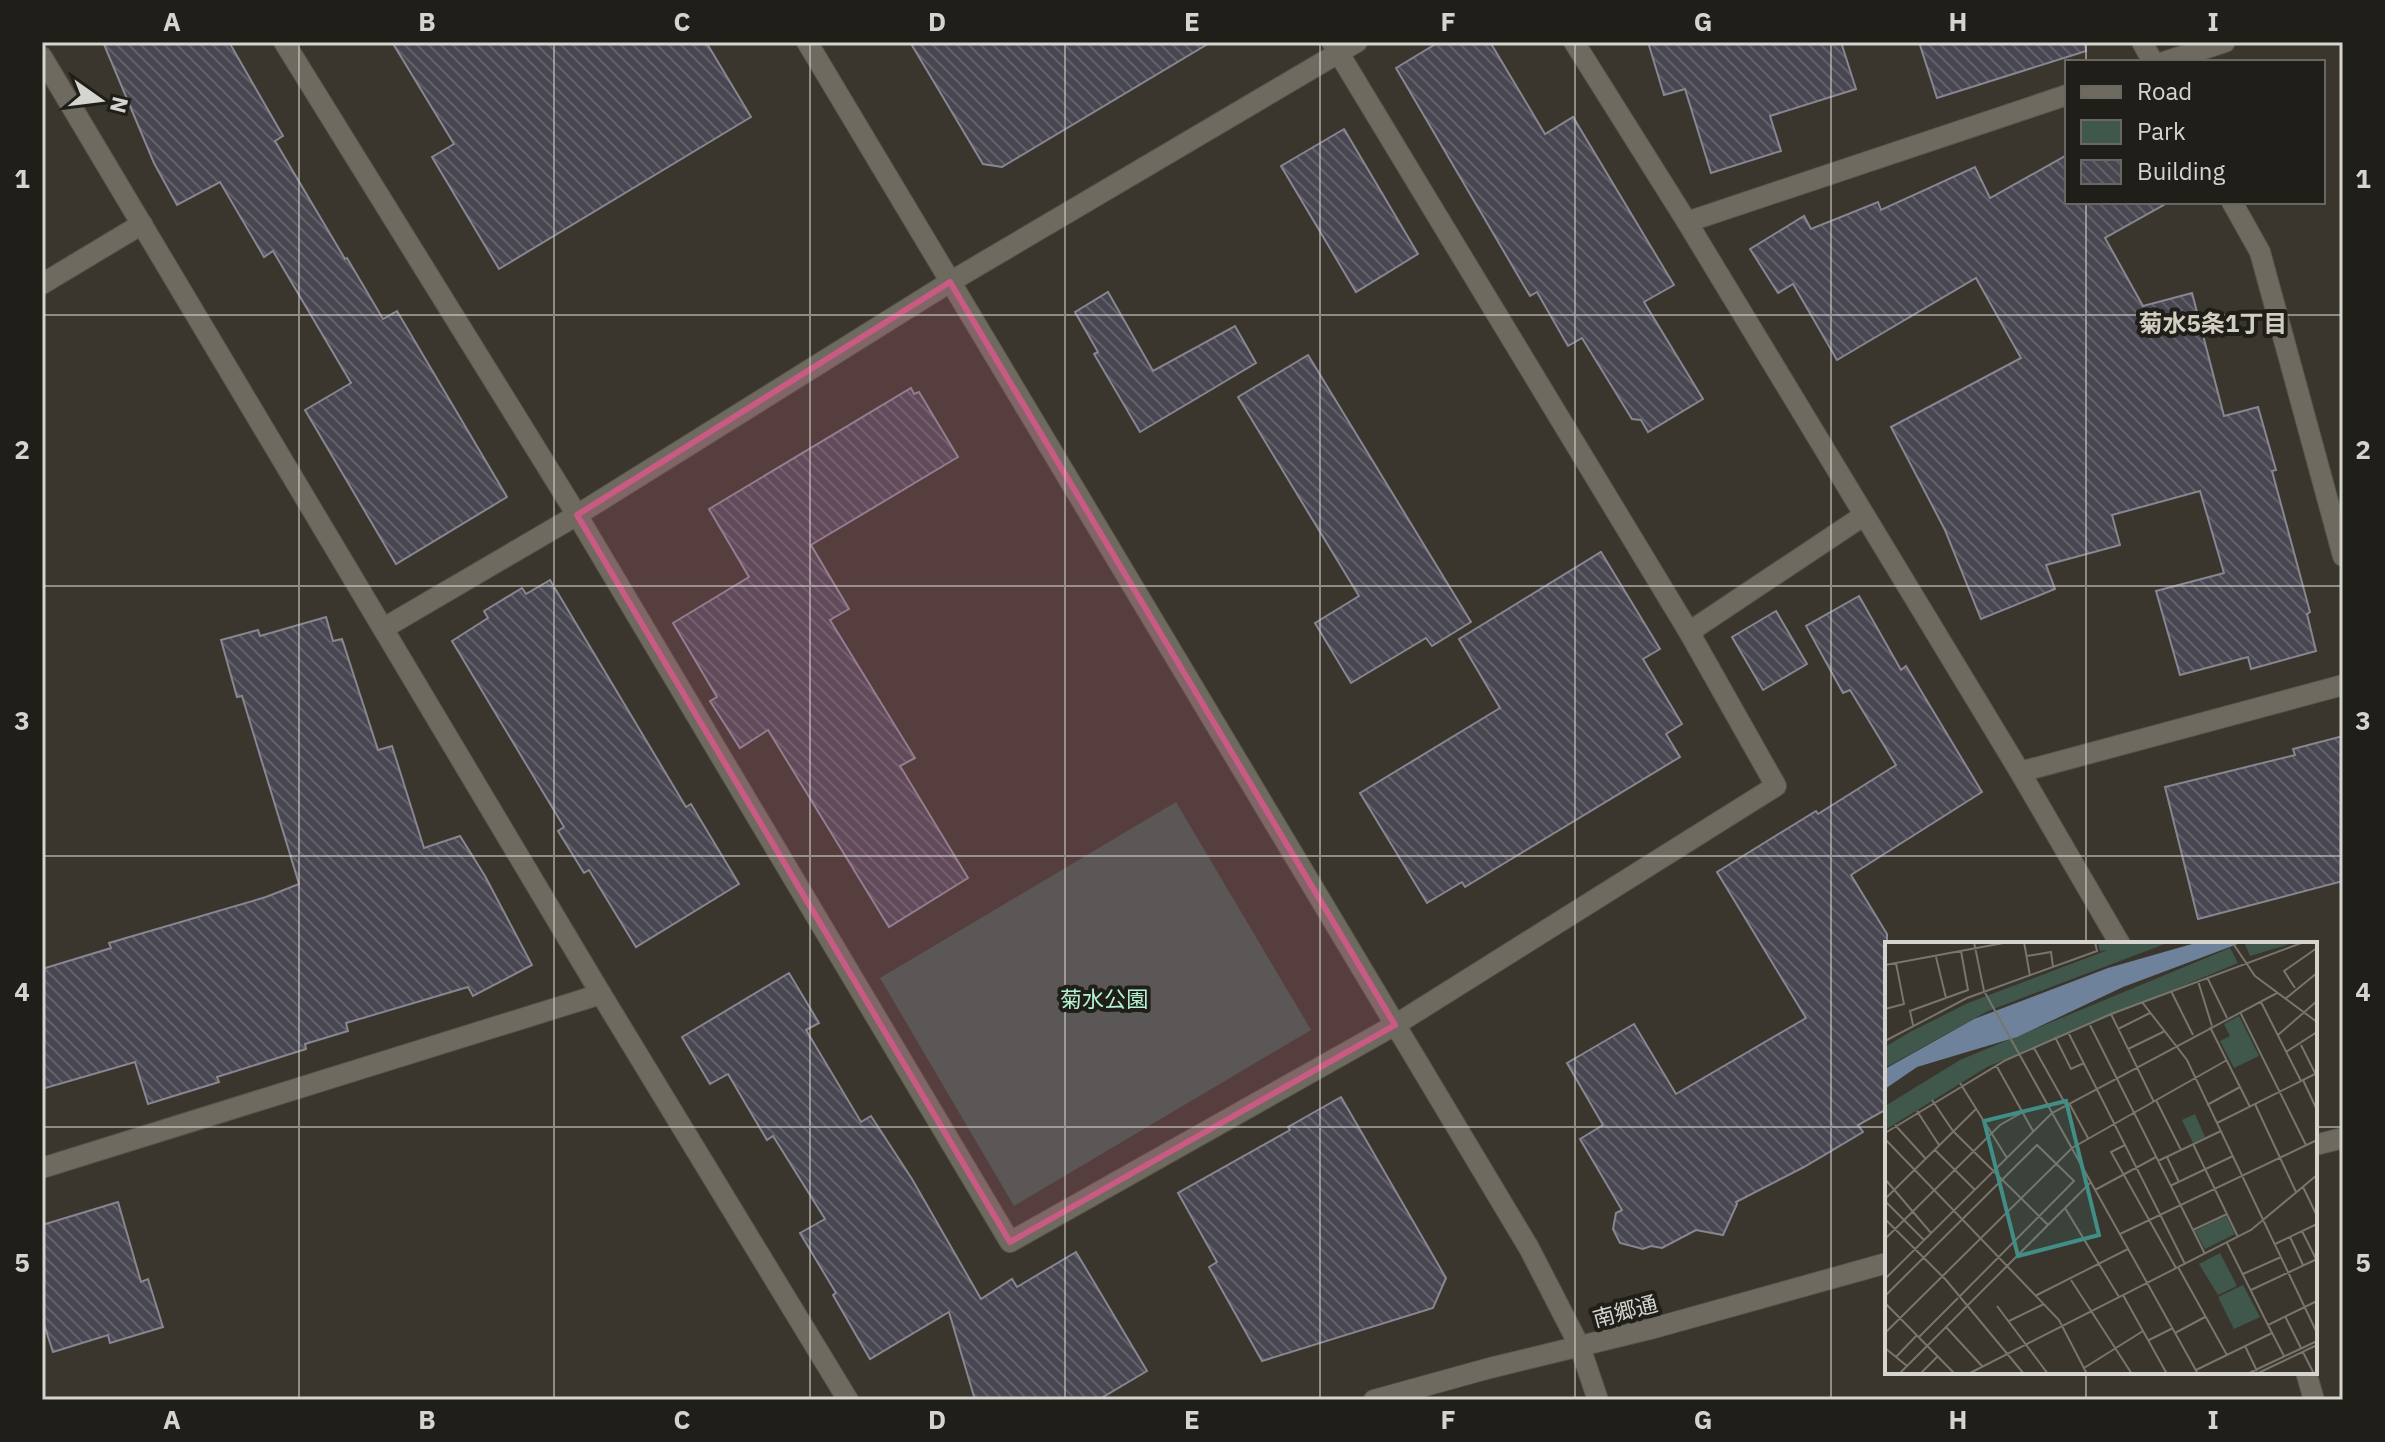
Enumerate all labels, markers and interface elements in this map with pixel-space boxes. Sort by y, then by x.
text: A [163,4,181,38]
text: B [418,4,436,38]
text: C [674,4,691,38]
text: D [928,4,946,38]
text: E [1184,4,1200,38]
text: F [1440,4,1456,38]
text: G [1694,4,1712,38]
text: H [1949,4,1967,38]
text: I [2207,4,2219,38]
north arrow [60,60,140,140]
legend [2065,60,2325,204]
text: Road [2137,75,2192,107]
text: N [104,94,136,116]
text: Park [2137,115,2186,147]
text: Building [2137,155,2225,187]
text: 1 [14,161,30,195]
text: 1 [2355,161,2371,195]
district label: 菊水5条1丁目 [2139,307,2287,339]
text: 2 [14,432,30,466]
text: 2 [2355,432,2371,466]
text: 3 [14,703,30,737]
text: 3 [2355,703,2371,737]
inset map [1885,942,2317,1374]
text: 4 [14,974,30,1008]
text: 4 [2355,974,2371,1008]
park label: 菊水公園 [1060,984,1148,1013]
text: 5 [14,1245,30,1279]
text: 5 [2355,1245,2371,1279]
street label: 南郷通 [1589,1288,1661,1333]
text: A [163,1402,181,1436]
text: B [418,1402,436,1436]
text: C [674,1402,691,1436]
text: D [928,1402,946,1436]
text: E [1184,1402,1200,1436]
text: F [1440,1402,1456,1436]
text: G [1694,1402,1712,1436]
text: H [1949,1402,1967,1436]
text: I [2207,1402,2219,1436]

